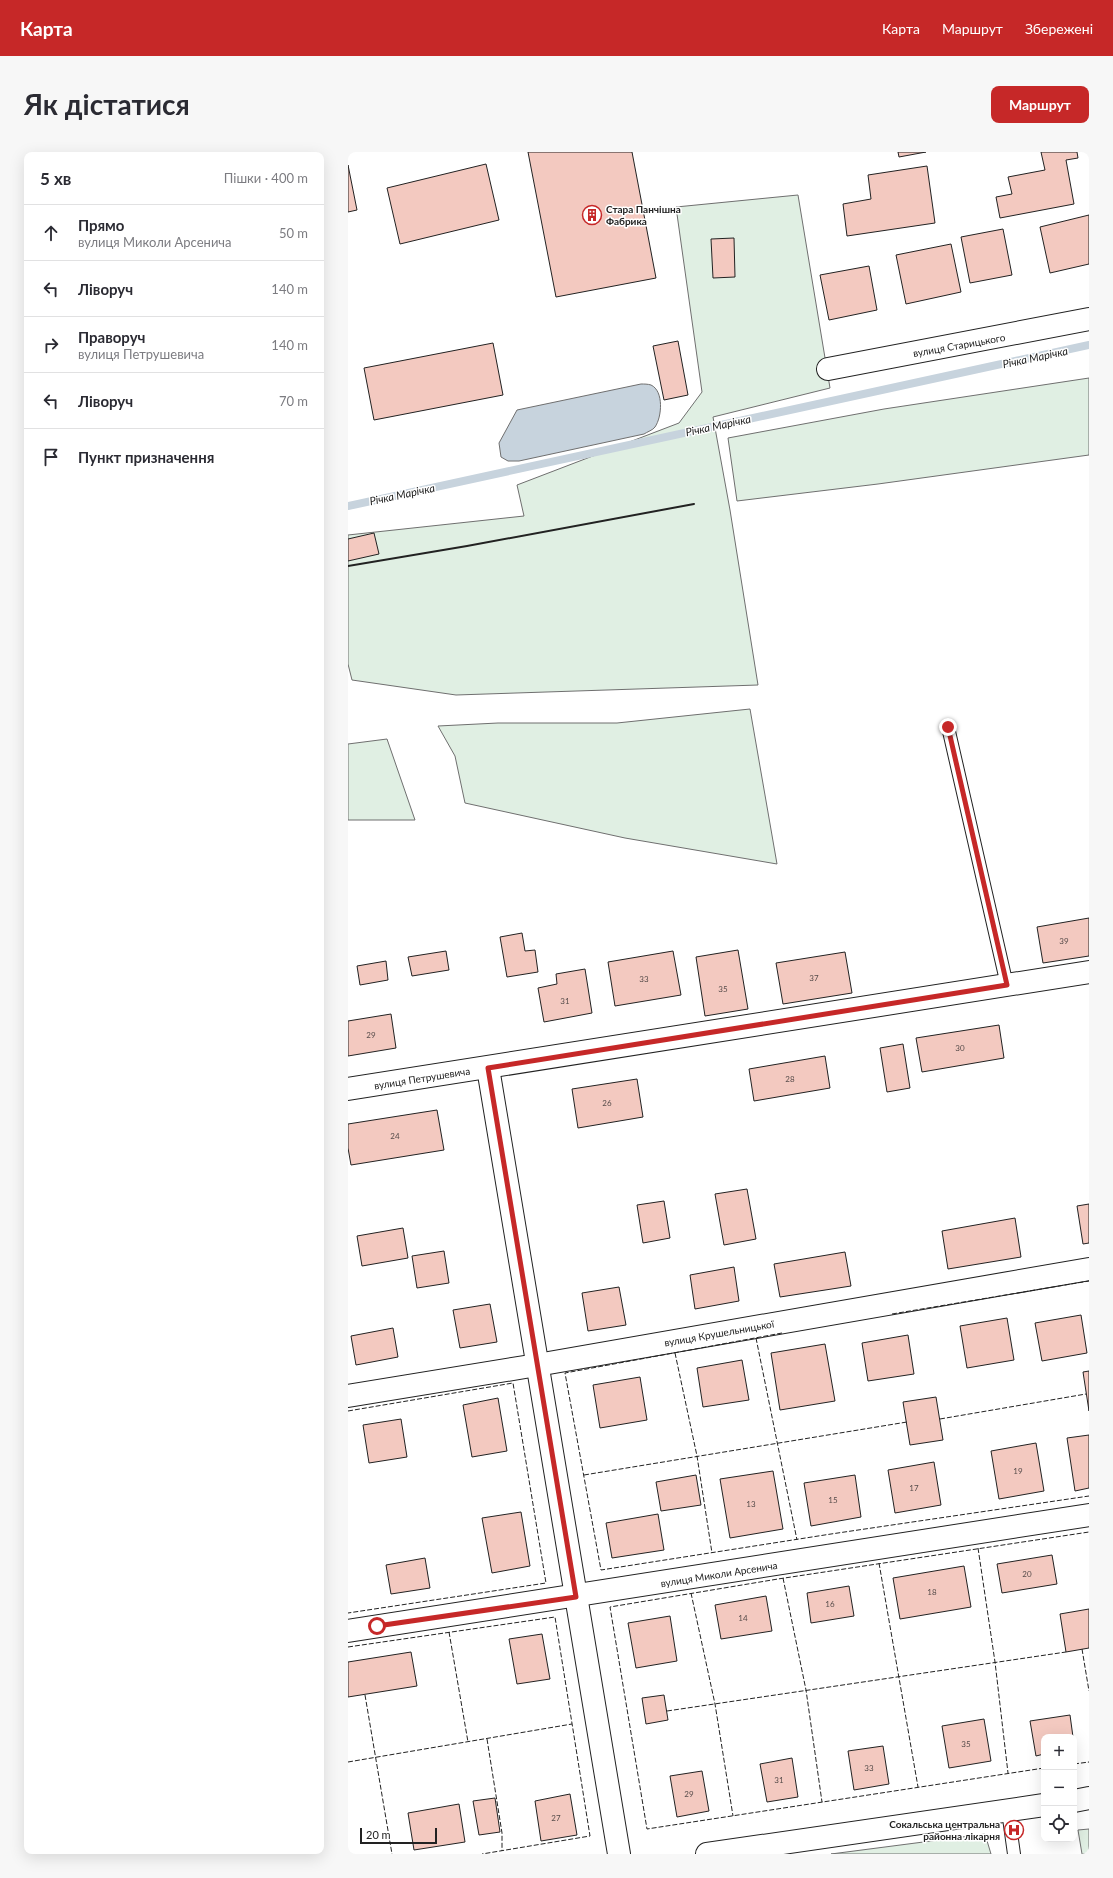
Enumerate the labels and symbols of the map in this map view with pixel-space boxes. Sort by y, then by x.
place label: Стара Панчішна Фабрика [606,203,681,227]
building icon: Стара Панчішна Фабрика [581,204,603,226]
street label: вулиця Старицького [912,331,1006,359]
water label: Річка Марічка [1001,344,1069,370]
water label: Річка Марічка [684,412,752,438]
water label: Річка Марічка [368,481,436,507]
route end [939,718,957,736]
house number: 39 [1059,936,1069,946]
house number: 37 [809,973,819,983]
house number: 33 [639,974,649,984]
house number: 35 [718,984,728,994]
house number: 31 [560,996,570,1006]
house number: 29 [366,1030,376,1040]
house number: 30 [955,1043,965,1053]
street label: вулиця Петрушевича [373,1064,471,1092]
house number: 28 [785,1074,795,1084]
house number: 26 [602,1098,612,1108]
house number: 24 [390,1131,400,1141]
street label: вулиця Крушельницької [663,1317,775,1349]
house number: 19 [1013,1466,1023,1476]
house number: 17 [909,1483,919,1493]
house number: 15 [828,1495,838,1505]
house number: 13 [746,1499,756,1509]
street label: вулиця Миколи Арсенича [660,1559,778,1589]
house number: 20 [1022,1569,1032,1579]
house number: 18 [927,1587,937,1597]
house number: 16 [825,1599,835,1609]
house number: 14 [738,1613,748,1623]
route start [368,1617,386,1635]
house number: 35 [961,1739,971,1749]
house number: 33 [864,1763,874,1773]
house number: 31 [774,1775,784,1785]
house number: 29 [684,1789,694,1799]
house number: 27 [551,1813,561,1823]
place label: Сокальська центральна районна лікарня [889,1818,1000,1842]
hospital icon: Сокальська центральна районна лікарня [1003,1819,1025,1841]
scale bar [360,1826,437,1845]

